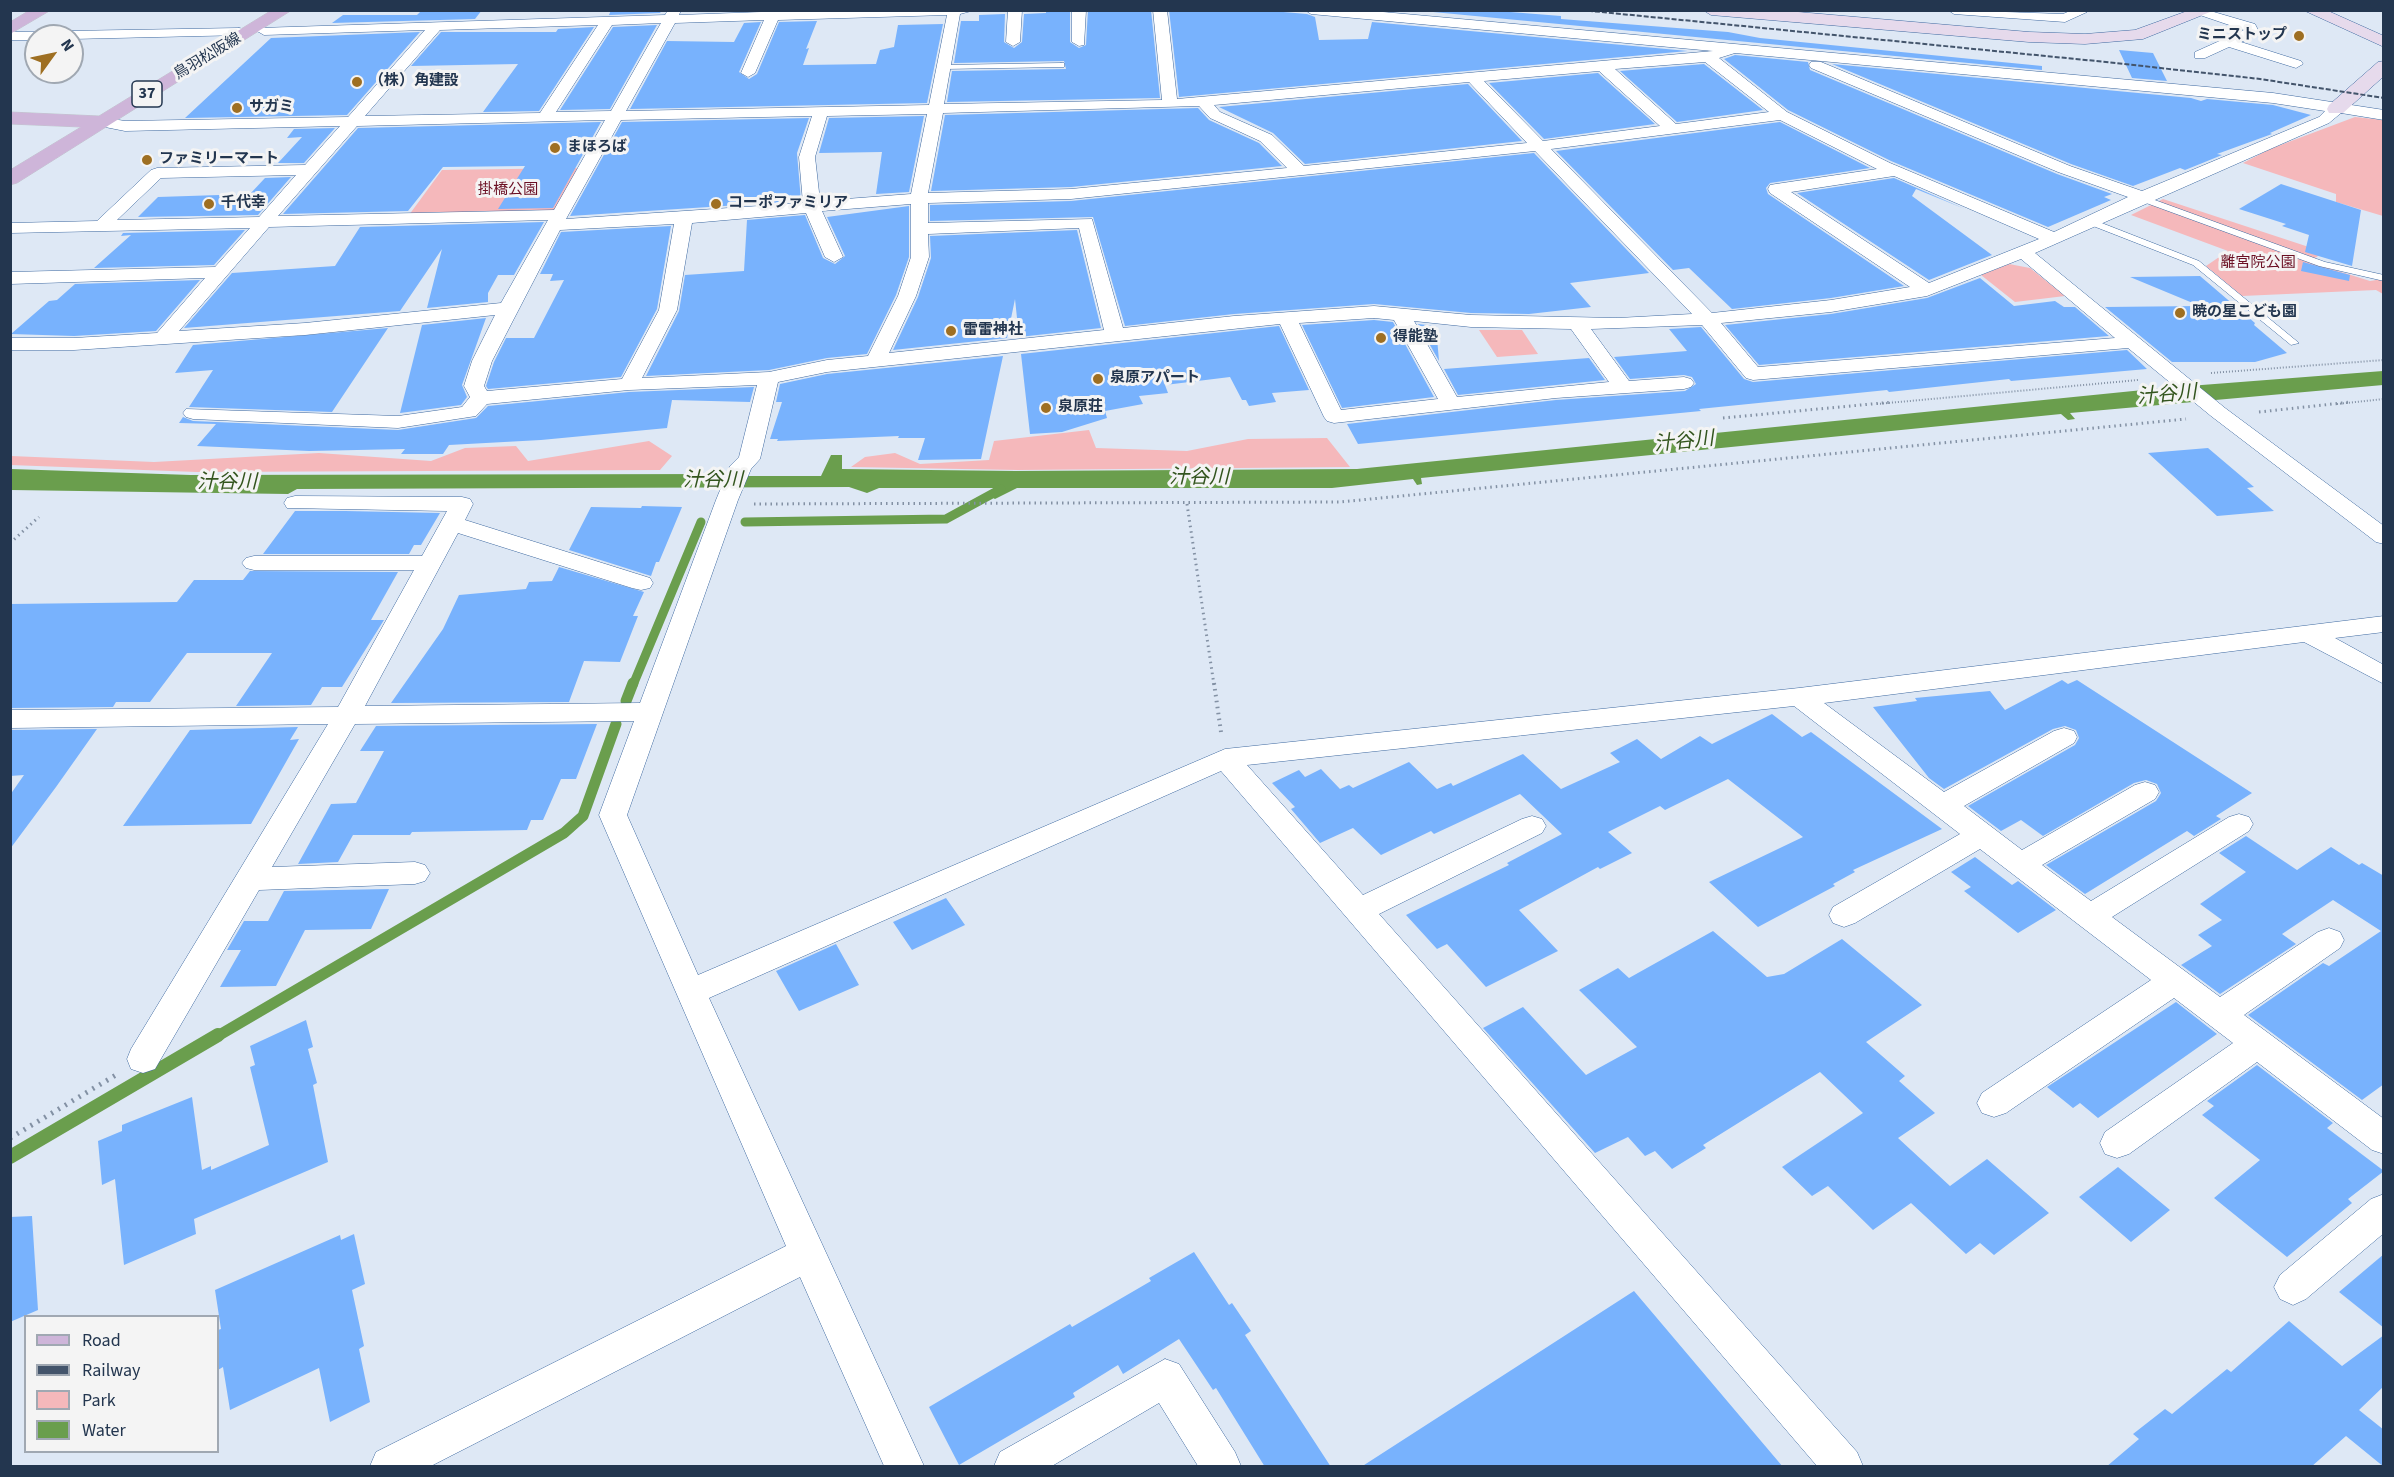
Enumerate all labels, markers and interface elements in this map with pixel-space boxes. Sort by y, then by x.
north arrow [24,24,84,84]
place label: ミニストップ [2197,27,2287,45]
marker: ミニストップ [2292,29,2306,43]
street label: 鳥羽松阪線 [171,30,245,84]
text: N [55,35,80,56]
place label: （株）角建設 [369,73,459,91]
marker: （株）角建設 [350,75,364,89]
road number: 37 [132,81,162,107]
place label: サガミ [249,99,294,117]
marker: サガミ [230,101,244,115]
place label: まほろば [567,139,627,157]
marker: まほろば [548,141,562,155]
place label: ファミリーマート [159,151,279,169]
marker: ファミリーマート [140,153,154,167]
park label: 掛橋公園 [478,182,538,200]
place label: 千代幸 [221,195,266,213]
place label: コーポファミリア [728,195,848,213]
marker: 千代幸 [202,197,216,211]
marker: コーポファミリア [709,197,723,211]
park label: 離宮院公園 [2221,255,2295,273]
place label: 暁の星こども園 [2192,304,2297,322]
marker: 暁の星こども園 [2173,306,2187,320]
place label: 雷雷神社 [963,322,1023,340]
marker: 雷雷神社 [944,324,958,338]
place label: 得能塾 [1393,329,1438,347]
marker: 得能塾 [1374,331,1388,345]
place label: 泉原アパート [1110,370,1200,388]
marker: 泉原アパート [1091,372,1105,386]
water label: 汁谷川 [2136,381,2198,411]
place label: 泉原荘 [1058,399,1103,417]
marker: 泉原荘 [1039,401,1053,415]
water label: 汁谷川 [1653,428,1715,458]
water label: 汁谷川 [1169,467,1229,491]
water label: 汁谷川 [683,470,743,494]
water label: 汁谷川 [197,472,257,496]
legend [24,1315,219,1453]
text: Road [82,1328,121,1353]
text: Railway [82,1358,141,1383]
text: Park [82,1388,116,1413]
text: Water [82,1418,126,1443]

